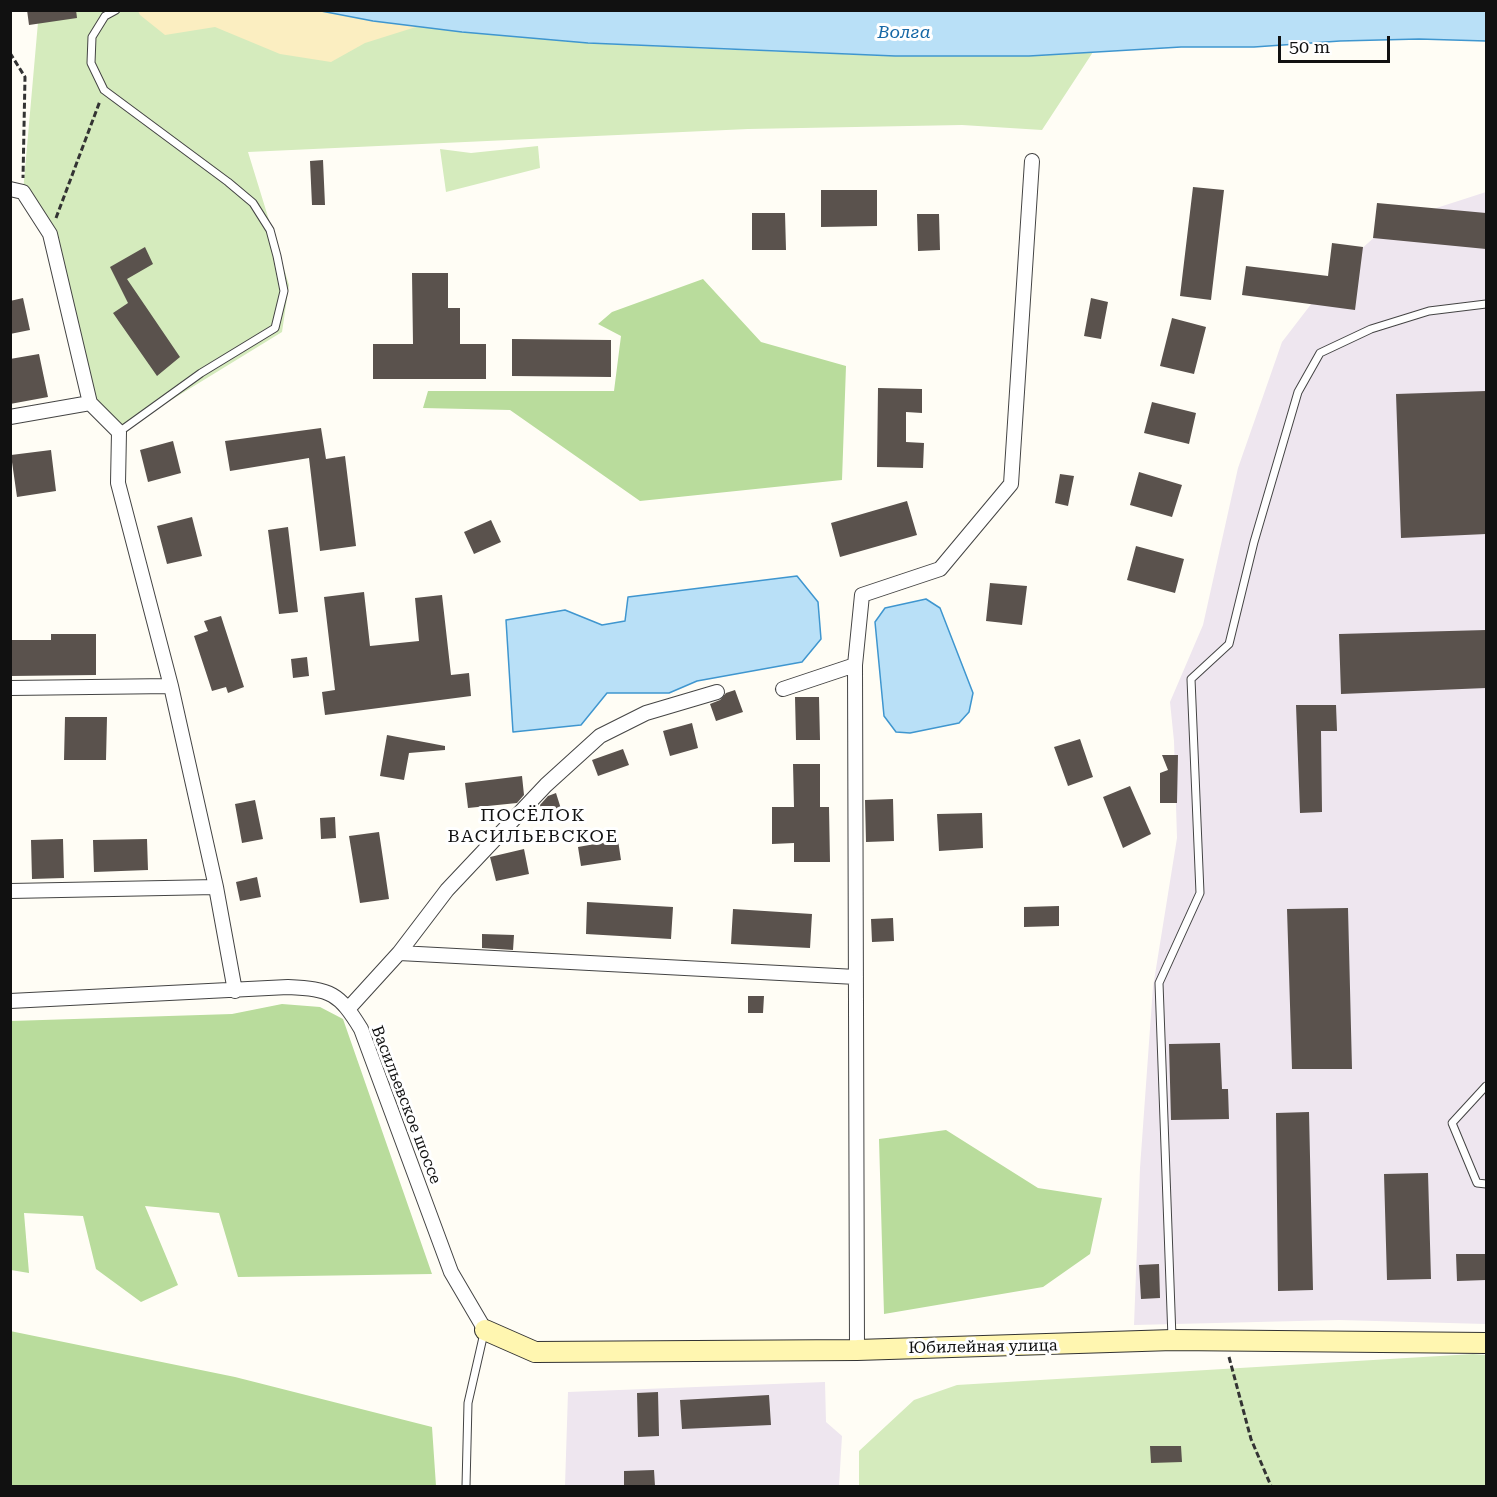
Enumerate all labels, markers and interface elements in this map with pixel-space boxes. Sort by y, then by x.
water label: Волга [877,22,931,44]
scale bar [1281,24,1394,62]
text: 50 m [1289,36,1330,57]
district label: ПОСЁЛОК ВАСИЛЬЕВСКОЕ [448,805,618,848]
street label: Васильевское шоссе [367,1023,445,1187]
street label: Юбилейная улица [908,1336,1058,1358]

